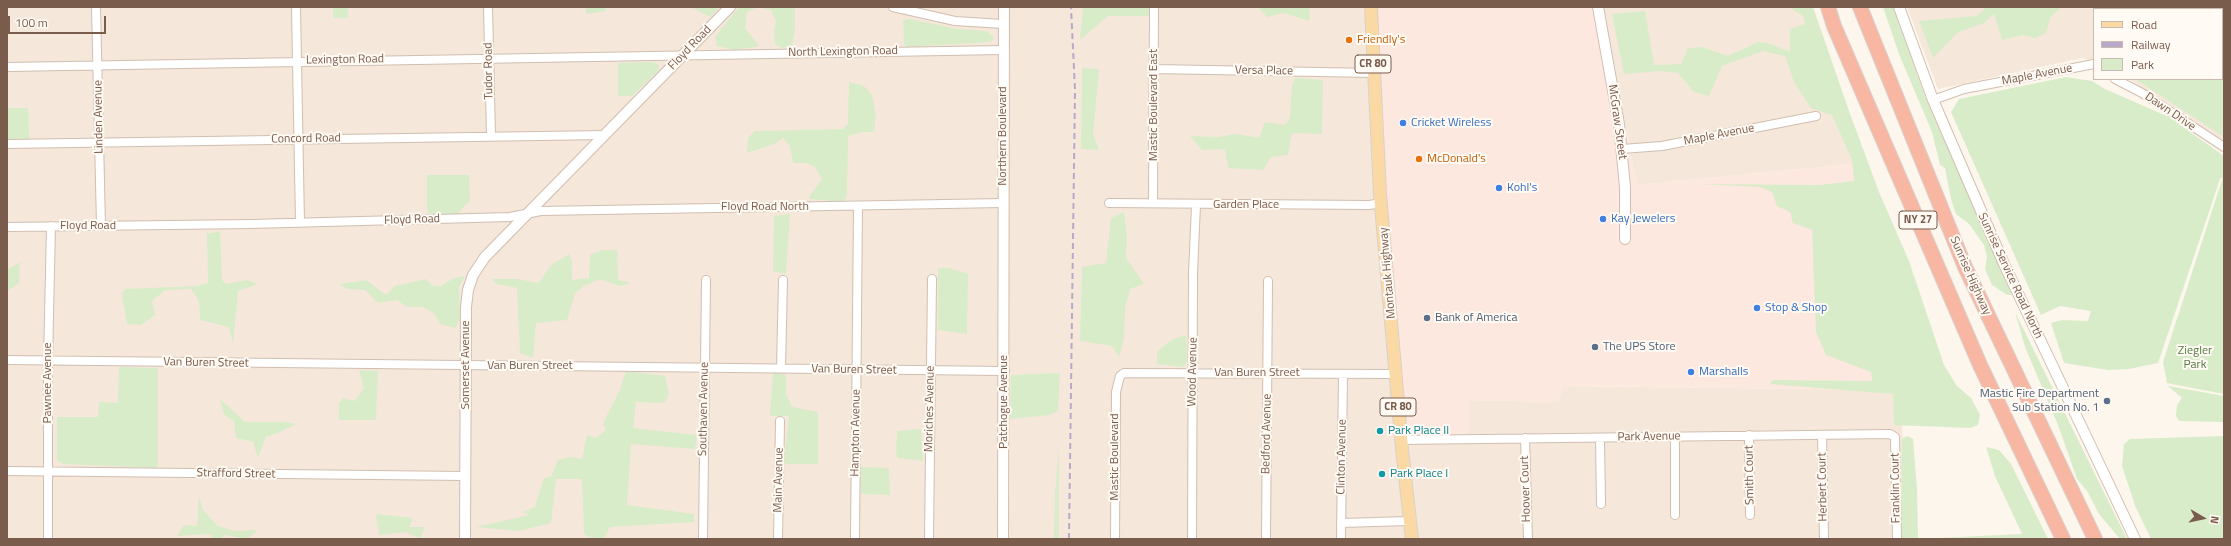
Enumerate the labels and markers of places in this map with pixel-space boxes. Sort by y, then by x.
place label: Friendly's [1357,33,1405,47]
marker: Friendly's [1344,35,1354,45]
place label: Cricket Wireless [1411,116,1491,130]
marker: Cricket Wireless [1398,118,1408,128]
place label: McDonald's [1427,152,1486,166]
marker: McDonald's [1414,154,1424,164]
place label: Kohl's [1507,181,1537,195]
marker: Kohl's [1494,183,1504,193]
place label: Kay Jewelers [1611,212,1675,226]
marker: Kay Jewelers [1598,214,1608,224]
place label: Stop & Shop [1765,301,1827,315]
marker: Stop & Shop [1752,303,1762,313]
place label: Bank of America [1435,311,1517,325]
marker: Bank of America [1422,313,1432,323]
place label: The UPS Store [1603,340,1675,354]
marker: The UPS Store [1590,342,1600,352]
place label: Marshalls [1699,365,1748,379]
marker: Marshalls [1686,367,1696,377]
place label: Mastic Fire Department Sub Station No. 1 [1980,387,2099,415]
marker: Mastic Fire Department Sub Station No. 1 [2102,396,2112,406]
place label: Park Place II [1388,424,1449,438]
marker: Park Place II [1375,426,1385,436]
place label: Park Place I [1390,467,1448,481]
marker: Park Place I [1377,469,1387,479]

